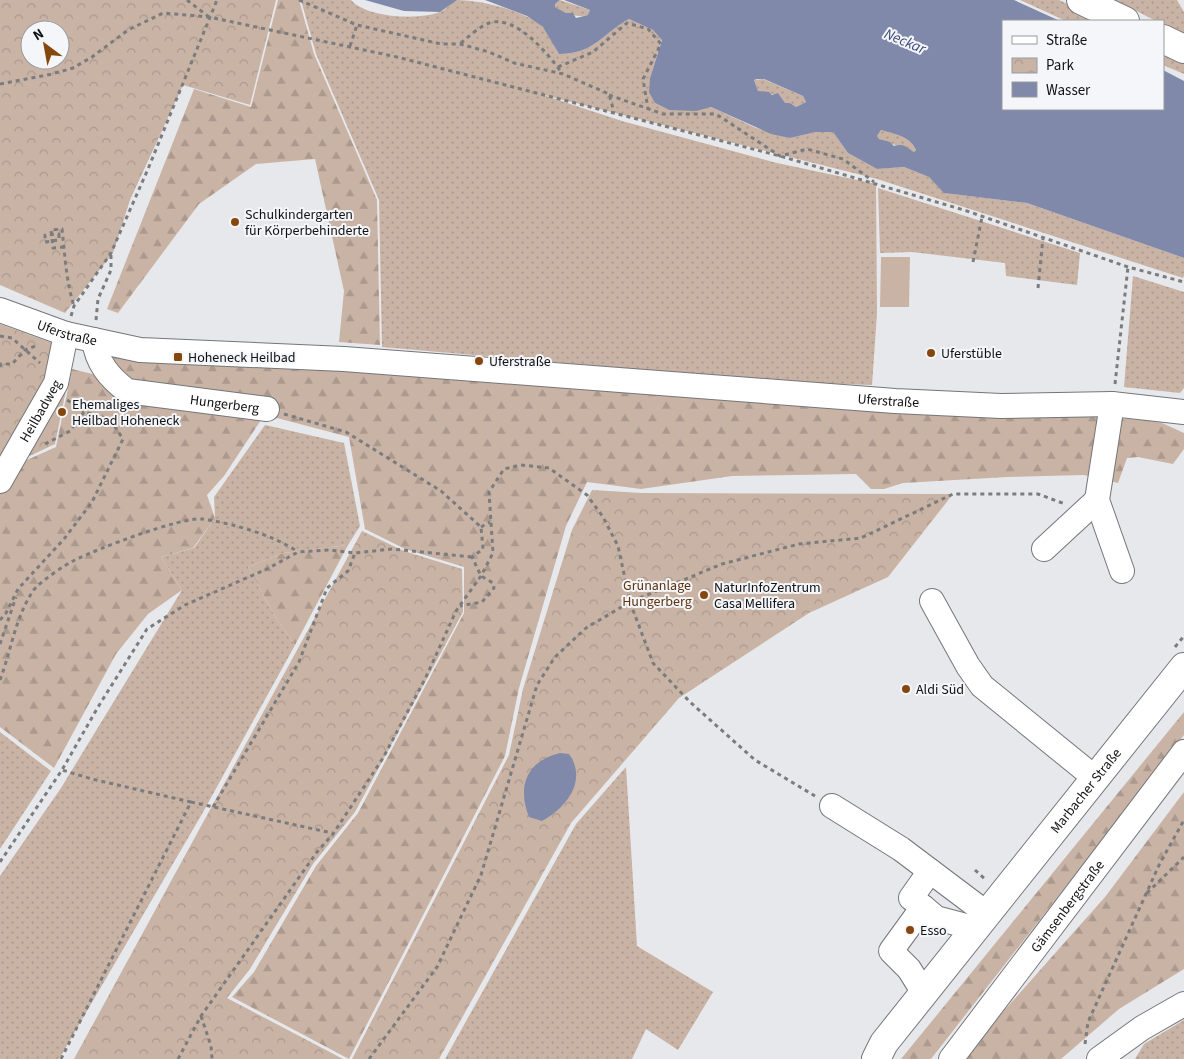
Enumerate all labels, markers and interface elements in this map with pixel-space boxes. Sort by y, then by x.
north arrow [20,20,70,70]
legend [1002,20,1164,110]
water label: Neckar [881,23,930,60]
text: N [29,24,48,46]
text: Straße [1046,30,1087,51]
text: Park [1046,55,1075,76]
text: Wasser [1046,80,1091,101]
place label: Schulkindergarten für Körperbehinderte [245,205,369,241]
marker: Schulkindergarten für Körperbehinderte [229,216,241,228]
street label: Uferstraße [34,315,99,351]
place label: Uferstüble [941,344,1002,364]
marker: Uferstüble [925,347,937,359]
place label: Hoheneck Heilbad [188,348,295,368]
marker: Hoheneck Heilbad [172,351,184,363]
place label: Uferstraße [489,352,551,372]
marker: Uferstraße [473,355,485,367]
street label: Heilbadweg [15,376,67,446]
street label: Uferstraße [857,389,920,413]
street label: Hungerberg [189,390,260,419]
place label: Ehemaliges Heilbad Hoheneck [72,395,180,431]
marker: Ehemaliges Heilbad Hoheneck [56,406,68,418]
park label: Grünanlage Hungerberg [622,576,692,612]
place label: NaturInfoZentrum Casa Mellifera [714,578,821,614]
marker: NaturInfoZentrum Casa Mellifera [698,589,710,601]
place label: Aldi Süd [916,680,964,700]
marker: Aldi Süd [900,683,912,695]
street label: Marbacher Straße [1046,744,1127,838]
street label: Gämsenbergstraße [1026,856,1109,957]
place label: Esso [920,921,947,941]
marker: Esso [904,924,916,936]

